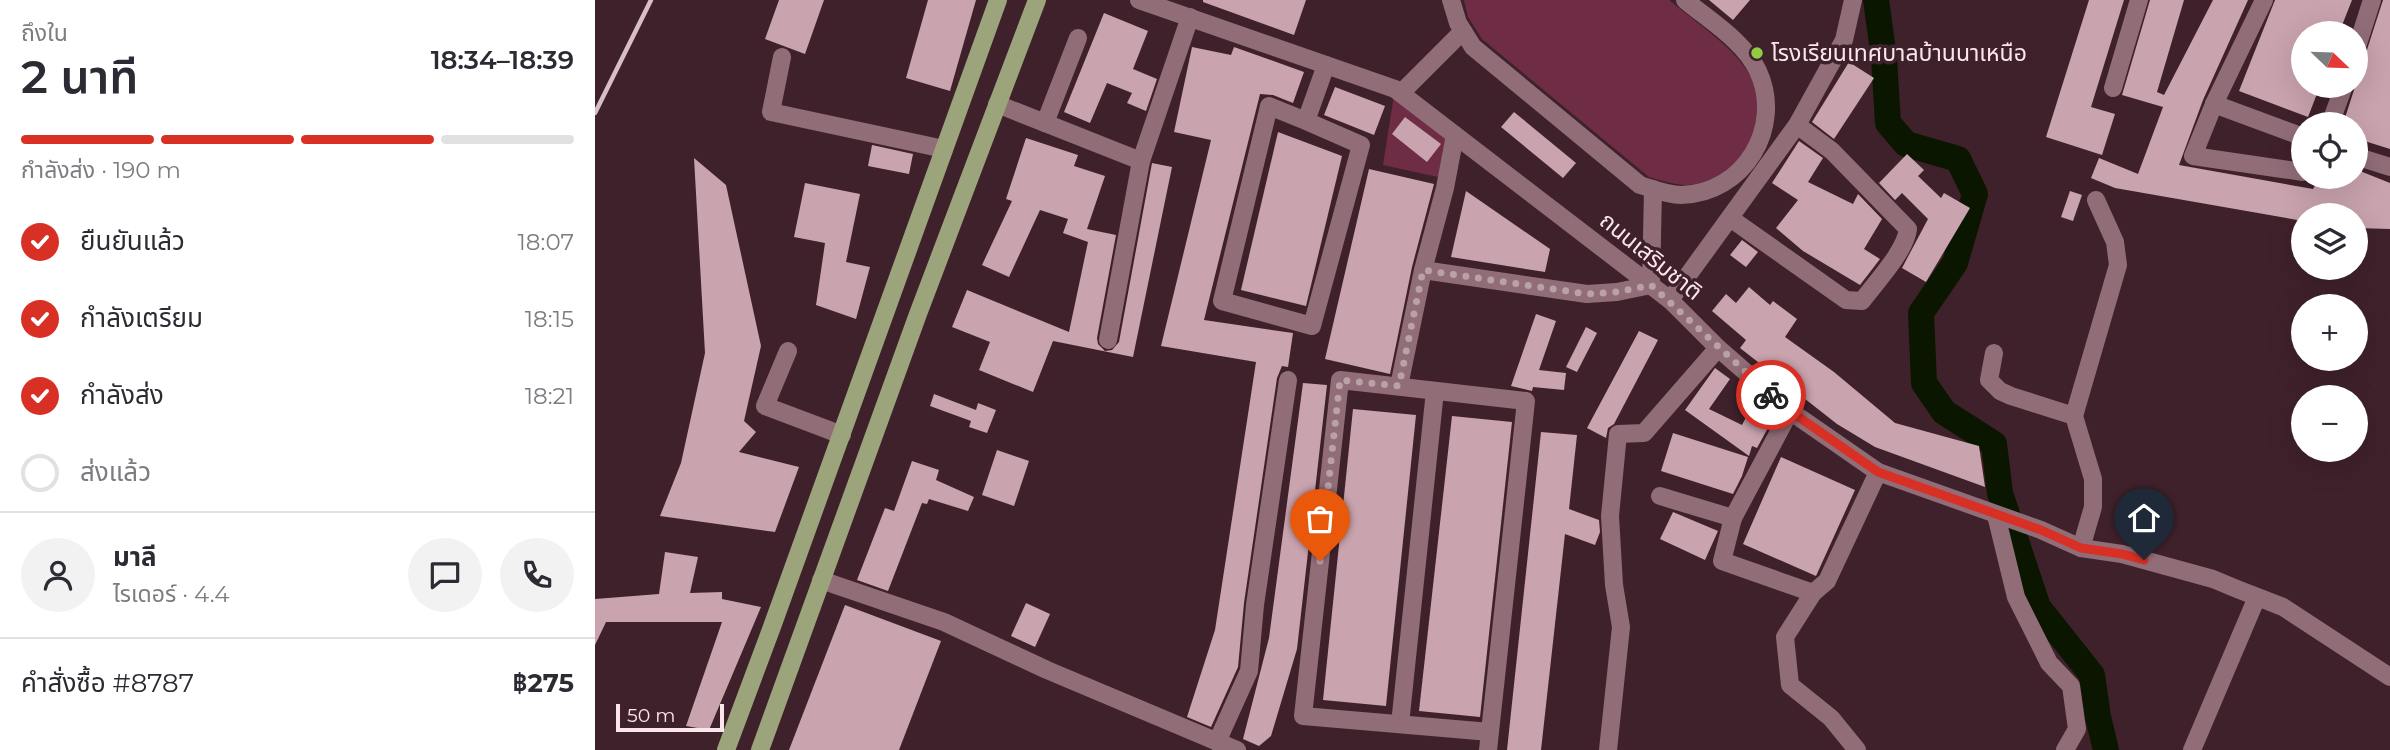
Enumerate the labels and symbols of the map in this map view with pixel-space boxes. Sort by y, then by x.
north arrow [2291,21,2368,98]
place label: โรงเรียนเทศบาลบ้านนาเหนือ [1771,39,2027,67]
marker: โรงเรียนเทศบาลบ้านนาเหนือ [1749,45,1765,61]
street label: ถนนเสริมชาติ [1594,206,1708,306]
courier [1736,360,1806,430]
pin [2114,488,2174,560]
pin [1290,489,1350,561]
scale bar [616,701,725,733]

